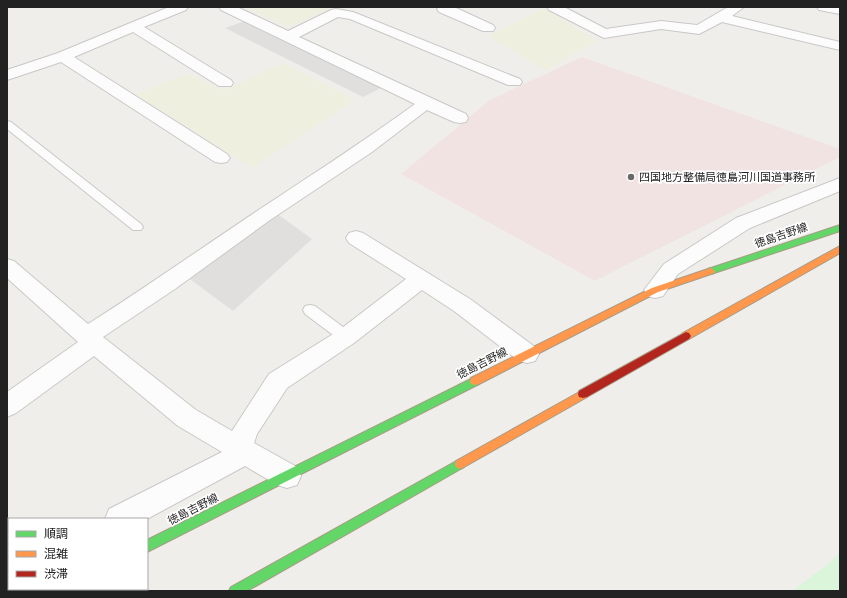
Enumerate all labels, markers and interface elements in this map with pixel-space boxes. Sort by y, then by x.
place label: 四国地方整備局徳島河川国道事務所 [639,169,816,185]
marker: 四国地方整備局徳島河川国道事務所 [626,172,636,182]
street label: 徳島吉野線 [752,218,810,252]
street label: 徳島吉野線 [454,343,510,383]
street label: 徳島吉野線 [165,489,221,529]
legend [8,518,148,590]
text: 順調 [44,525,68,543]
text: 混雑 [44,545,68,563]
text: 渋滞 [44,565,68,583]

